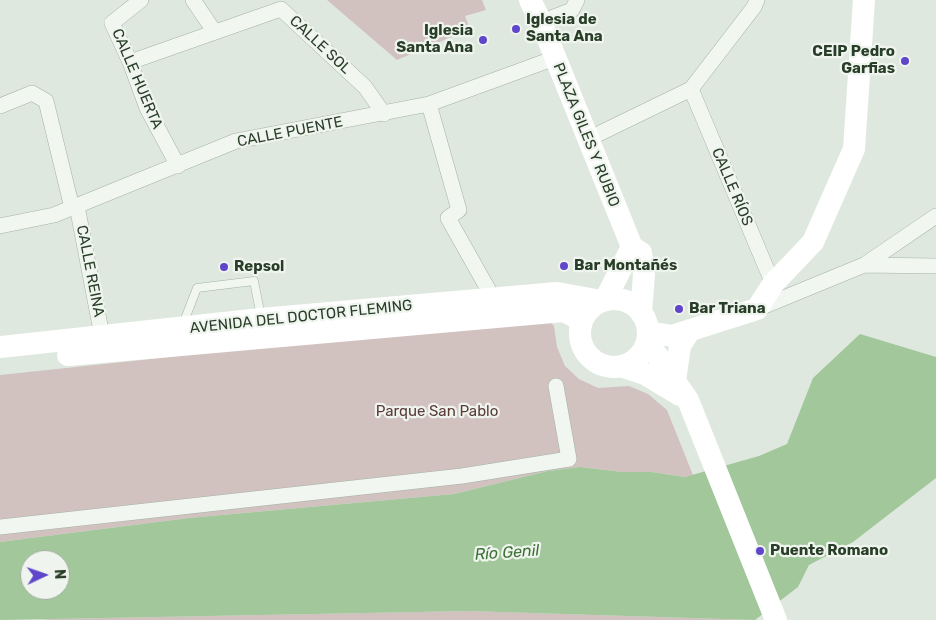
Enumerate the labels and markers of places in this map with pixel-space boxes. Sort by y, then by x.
place label: Iglesia de Santa Ana [526,11,603,46]
place label: Iglesia Santa Ana [396,22,473,57]
marker: Iglesia de Santa Ana [510,23,522,35]
marker: Iglesia Santa Ana [477,34,489,46]
place label: CEIP Pedro Garfias [812,43,895,78]
marker: CEIP Pedro Garfias [899,55,911,67]
place label: Bar Montañés [574,257,677,275]
place label: Repsol [234,258,284,276]
marker: Bar Montañés [558,260,570,272]
marker: Repsol [218,261,230,273]
place label: Bar Triana [689,300,766,318]
marker: Bar Triana [673,303,685,315]
place label: Puente Romano [770,542,888,560]
marker: Puente Romano [754,545,766,557]

